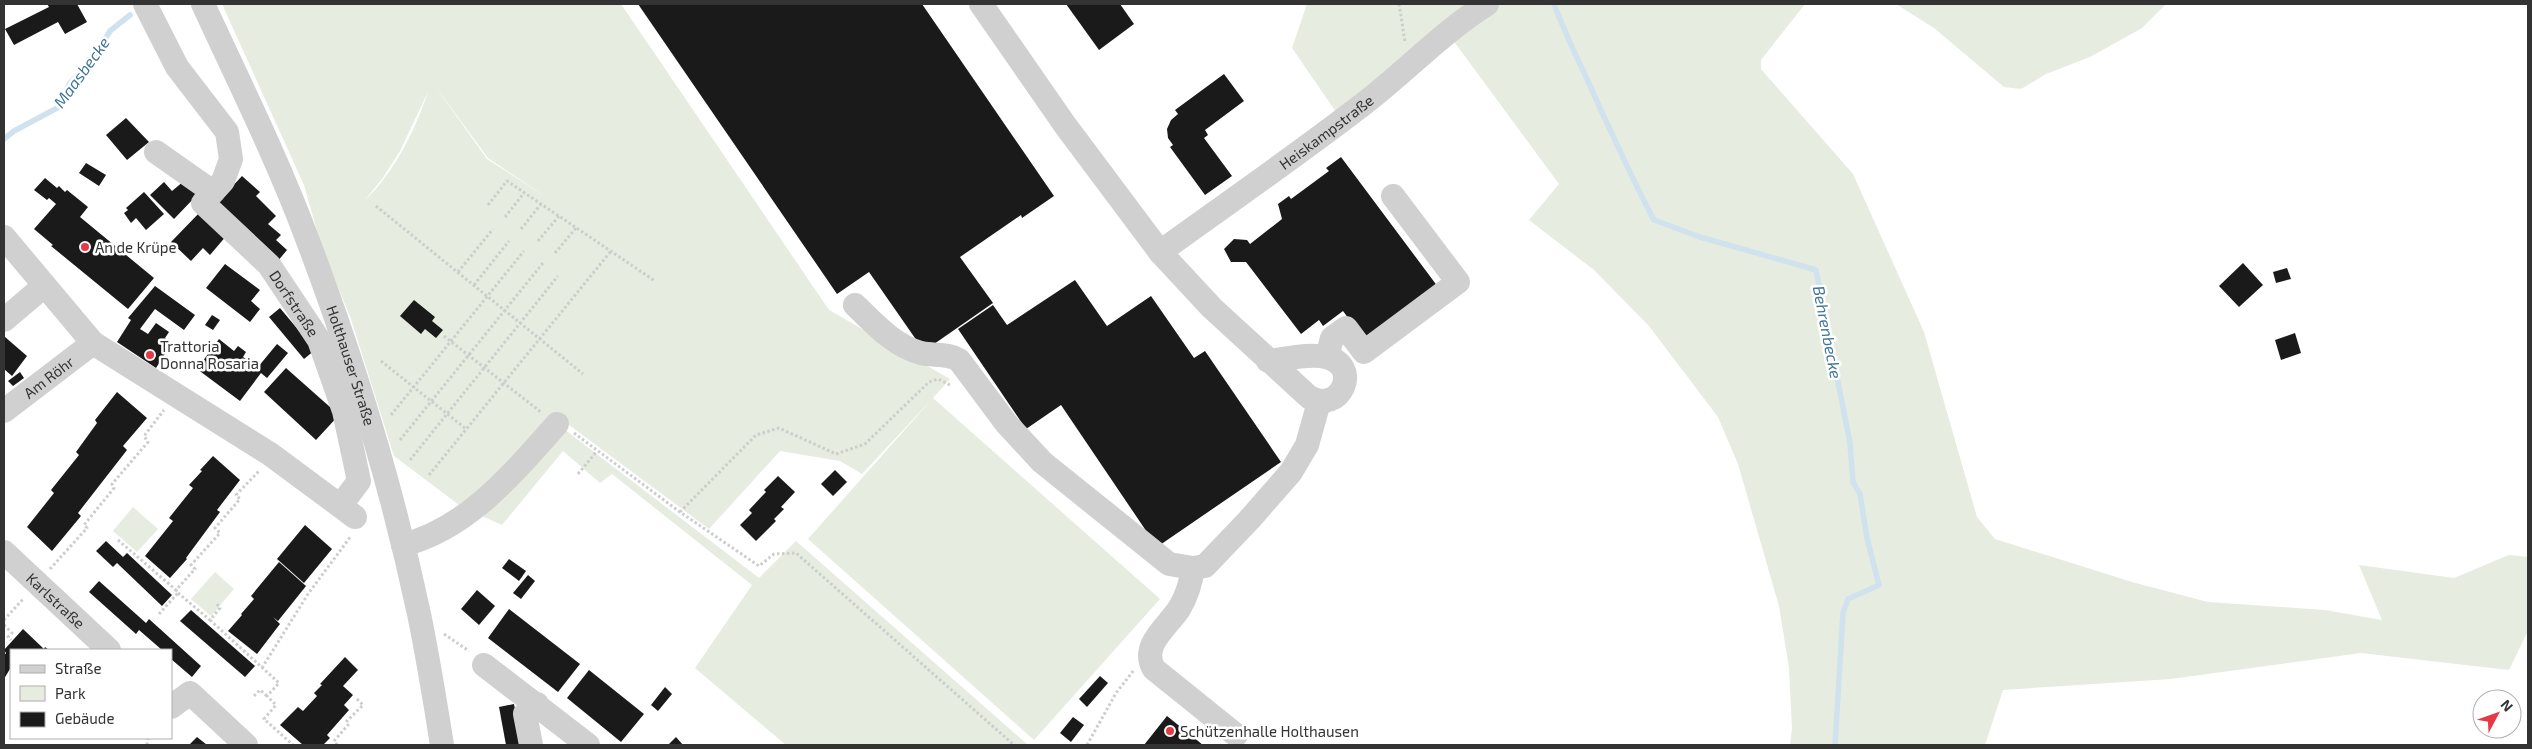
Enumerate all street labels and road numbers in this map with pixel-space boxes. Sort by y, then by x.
street label: Heiskampstraße [1275,91,1377,173]
street label: Dorfstraße [266,267,323,340]
street label: Holthauser Straße [323,303,379,428]
street label: Am Röhr [20,352,77,402]
street label: Karlstraße [23,569,89,632]

